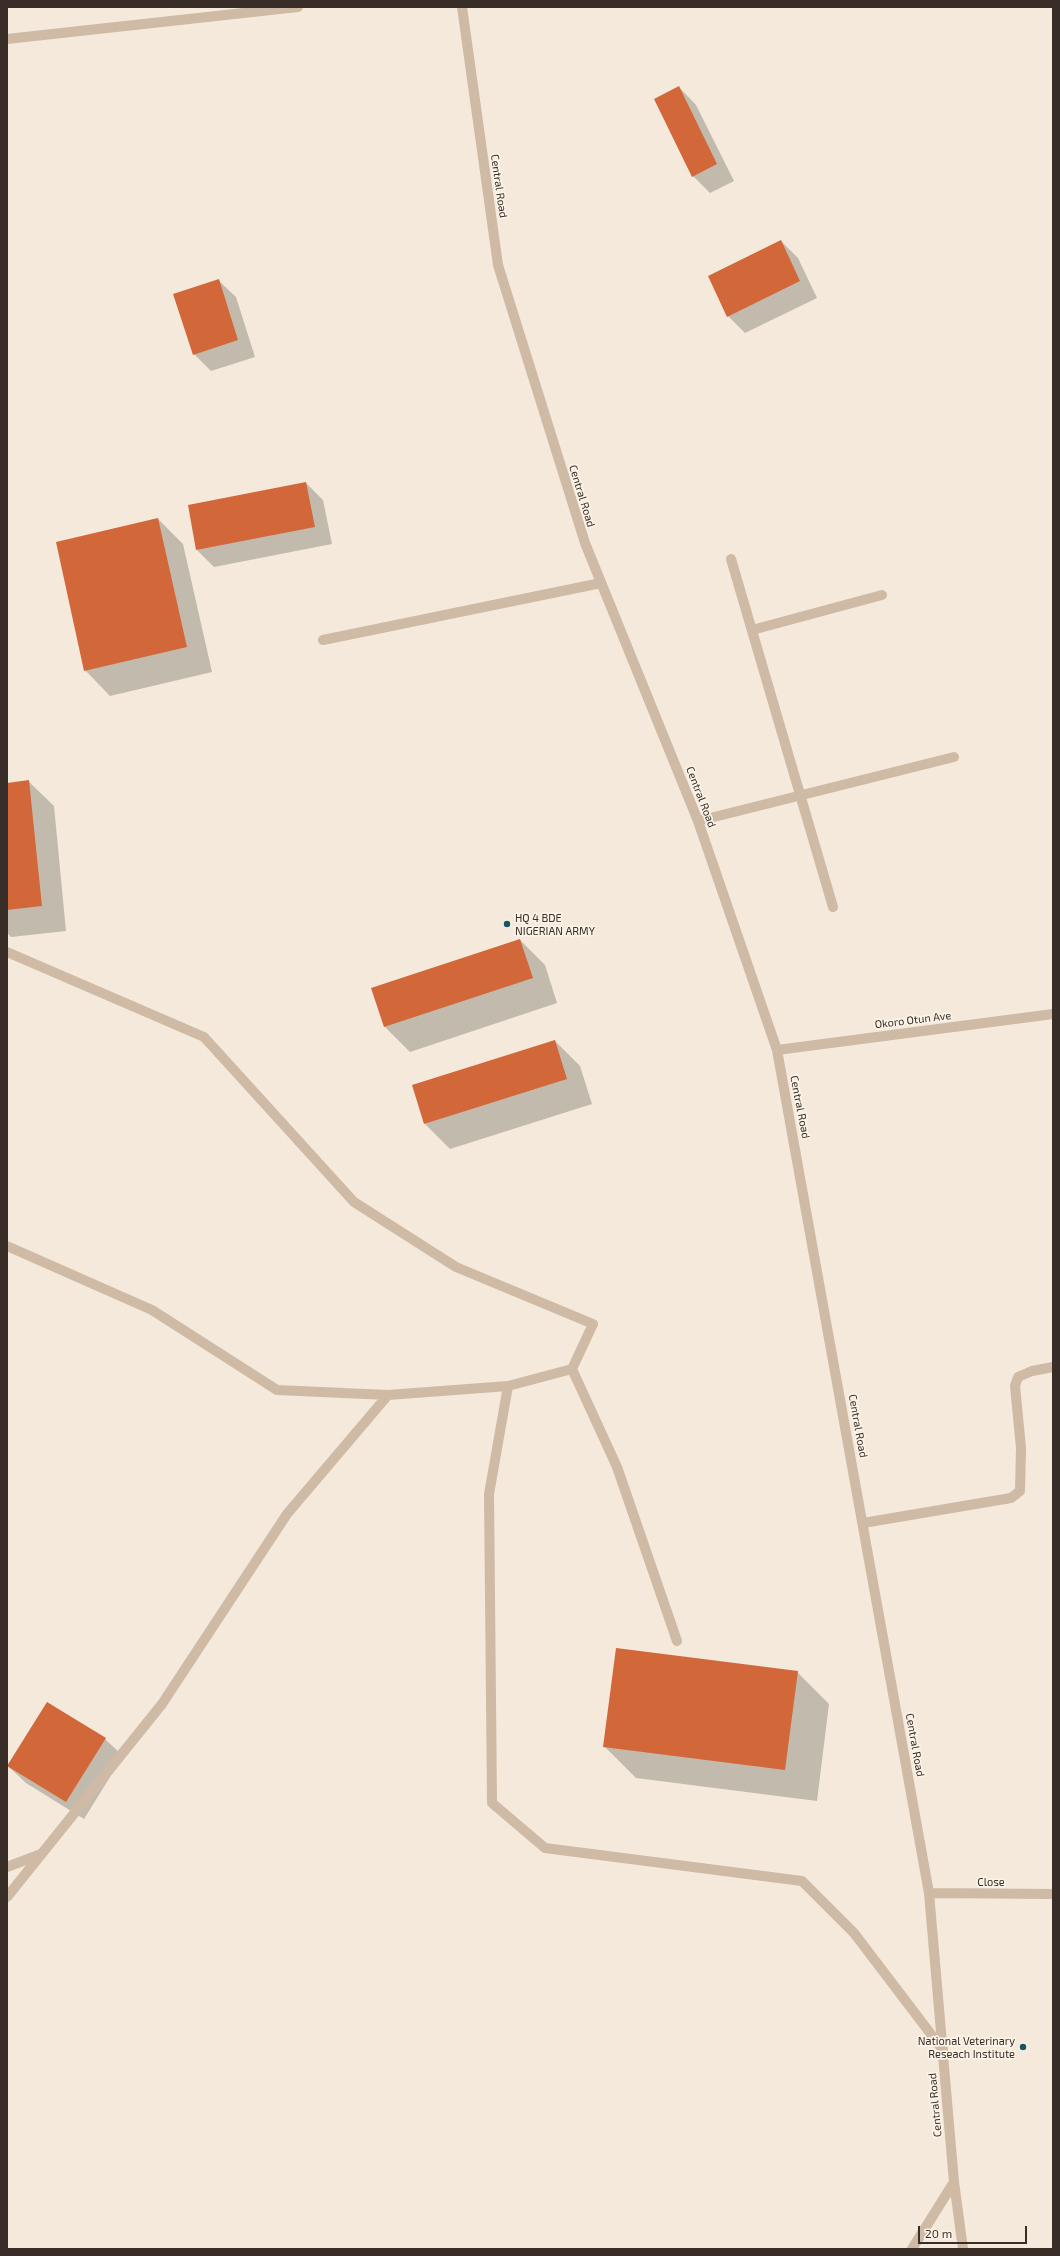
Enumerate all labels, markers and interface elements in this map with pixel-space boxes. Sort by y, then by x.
street label: Central Road [488,153,510,219]
street label: Central Road [566,463,598,529]
street label: Central Road [683,765,719,829]
place label: HQ 4 BDE NIGERIAN ARMY [515,911,595,937]
marker: HQ 4 BDE NIGERIAN ARMY [502,919,512,929]
street label: Okoro Otun Ave [874,1009,952,1031]
street label: Central Road [787,1074,813,1140]
street label: Central Road [846,1393,870,1459]
street label: Central Road [903,1712,927,1778]
street label: Close [977,1875,1005,1889]
place label: National Veterinary Reseach Institute [918,2034,1015,2060]
marker: National Veterinary Reseach Institute [1018,2042,1028,2052]
street label: Central Road [926,2072,944,2138]
scale bar [920,2218,1029,2244]
text: 20 m [925,2226,952,2240]

